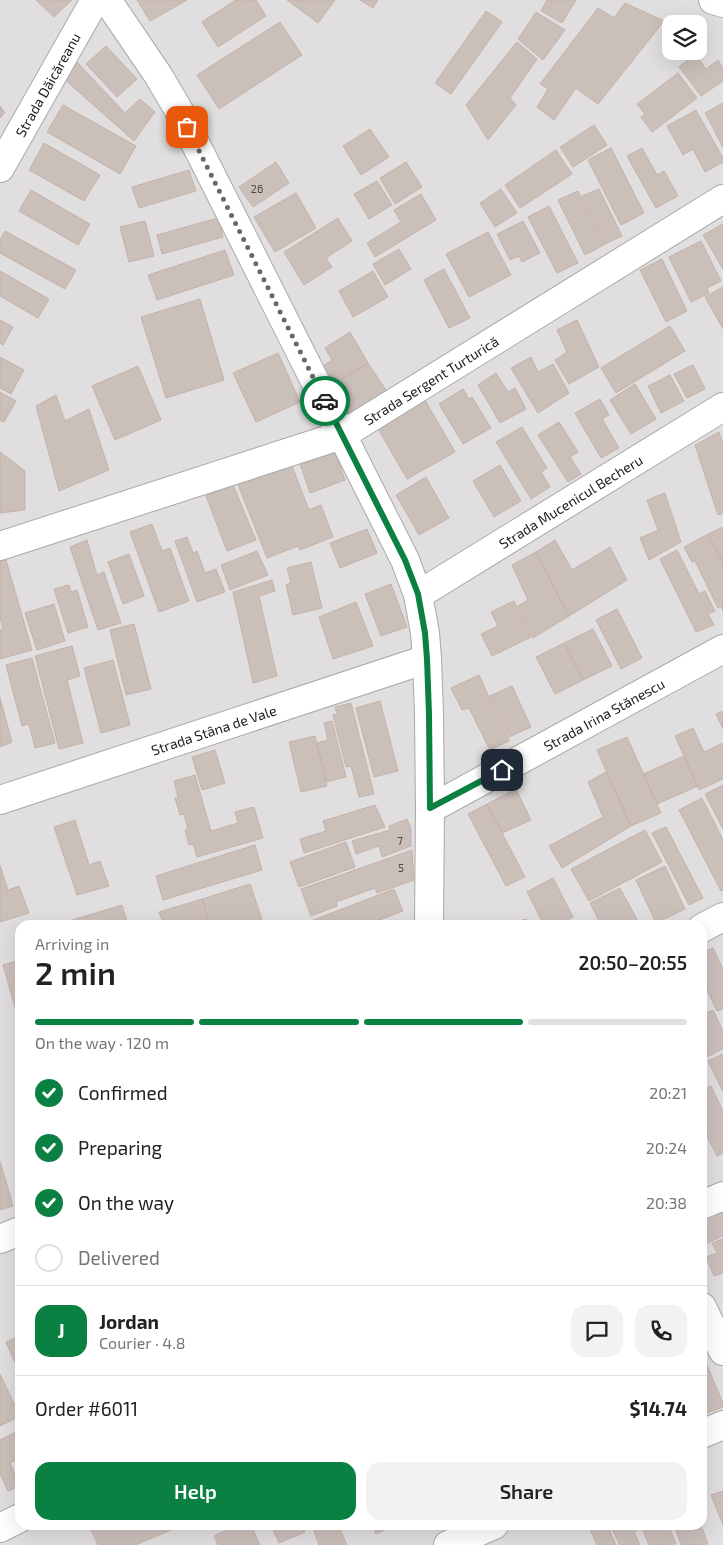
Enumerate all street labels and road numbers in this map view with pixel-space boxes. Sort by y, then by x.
street label: Strada Dăicăreanu [11,29,83,140]
street label: Strada Sergent Turturică [360,332,501,428]
street label: Strada Mucenicul Becheru [495,450,645,552]
street label: Strada Irina Stănescu [540,674,667,754]
street label: Strada Stâna de Vale [149,701,278,758]

